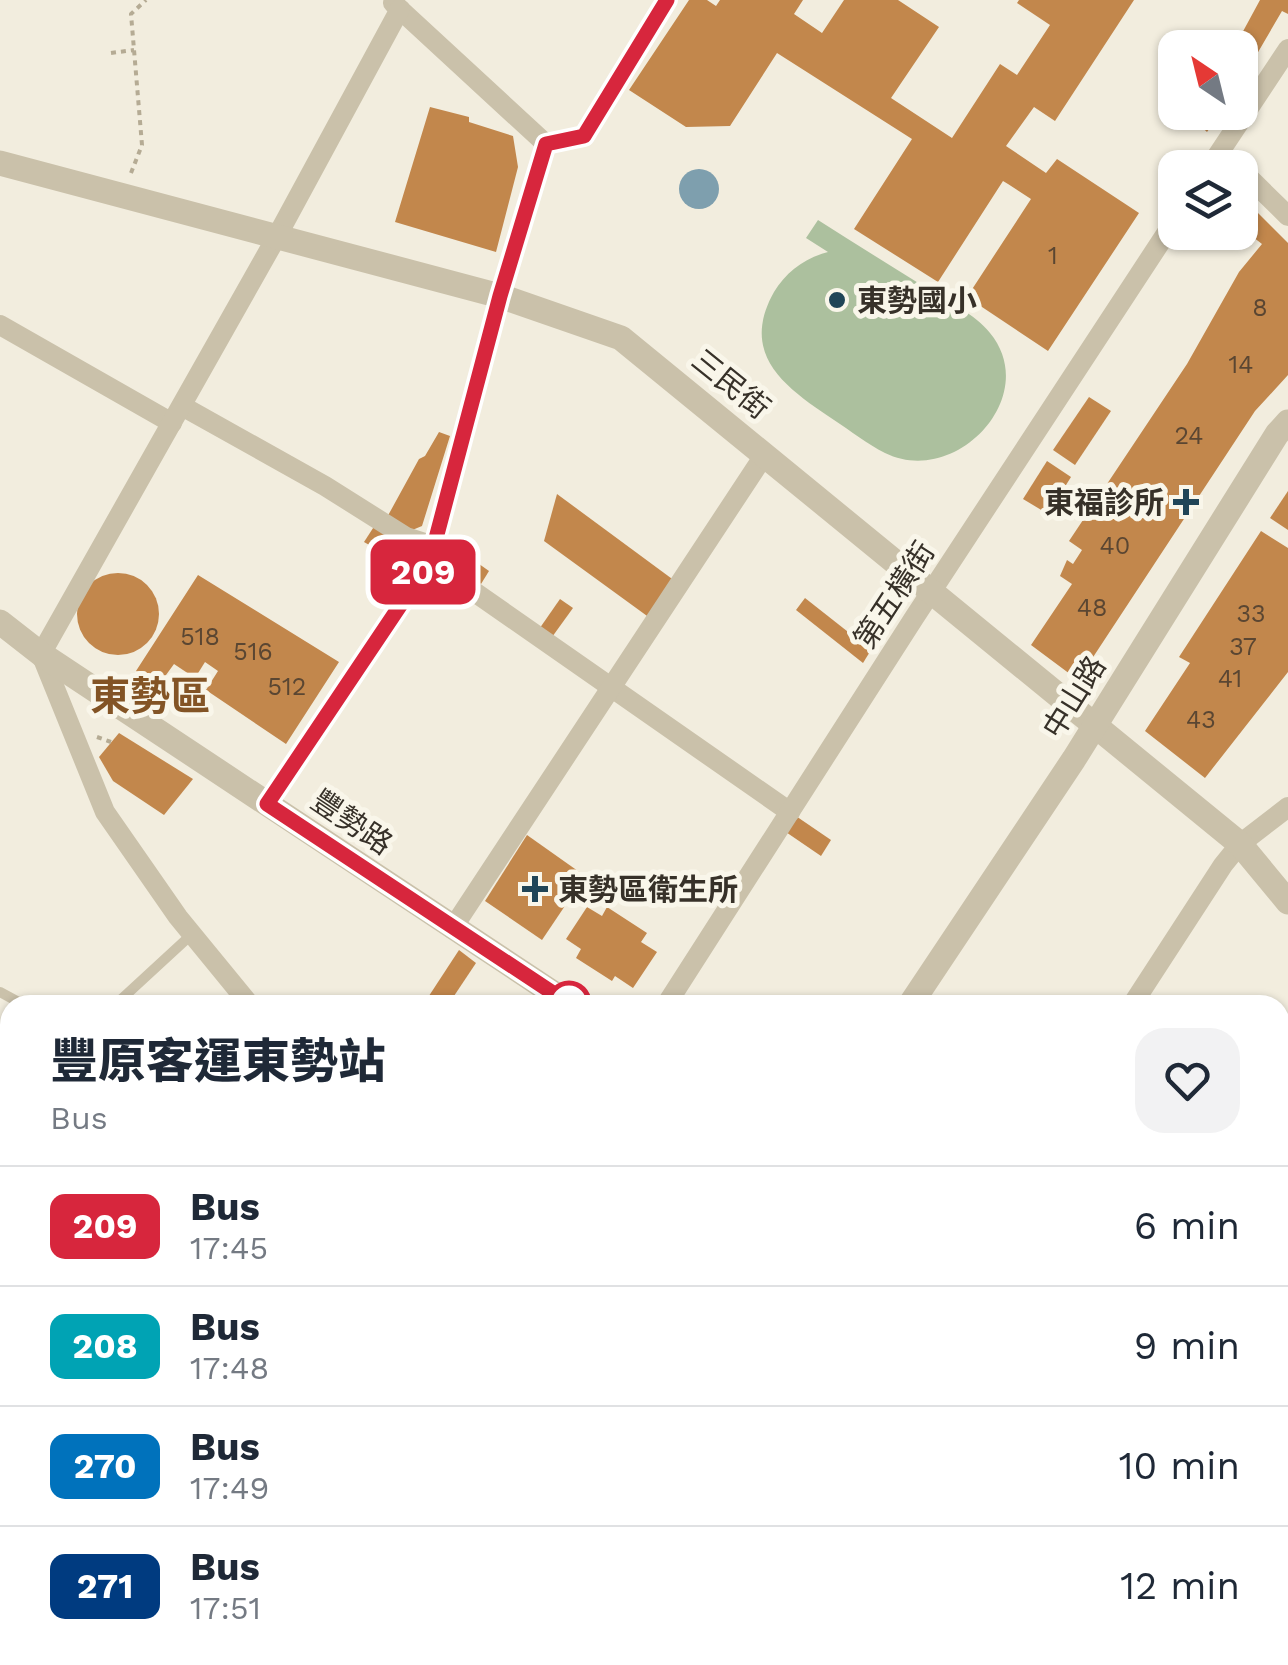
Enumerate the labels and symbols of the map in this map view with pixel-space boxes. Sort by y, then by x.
north arrow [1158,30,1258,130]
house number: 1 [1048,241,1058,270]
place label: 東勢國小 [857,283,977,318]
marker: 東勢國小 [826,289,848,311]
house number: 8 [1252,293,1268,322]
street label: 三民街 [685,342,777,426]
house number: 14 [1228,350,1254,379]
house number: 24 [1174,421,1204,450]
place label: 東福診所 [1044,485,1164,520]
marker: 東福診所 [1173,489,1199,515]
house number: 40 [1100,531,1130,560]
street label: 第五橫街 [847,535,941,655]
line badge: 209 [366,540,480,604]
house number: 48 [1077,593,1107,622]
house number: 33 [1236,599,1266,628]
house number: 518 [180,622,220,651]
house number: 37 [1229,632,1257,661]
house number: 516 [233,637,273,666]
street label: 中山路 [1035,650,1113,744]
house number: 41 [1218,664,1242,693]
house number: 512 [268,672,306,701]
district label: 東勢區 [90,673,210,720]
house number: 43 [1186,705,1216,734]
street label: 豐勢路 [305,782,399,862]
place label: 東勢區衛生所 [558,872,738,907]
marker: 東勢區衛生所 [522,876,548,902]
unlabelled marker [548,982,590,1024]

